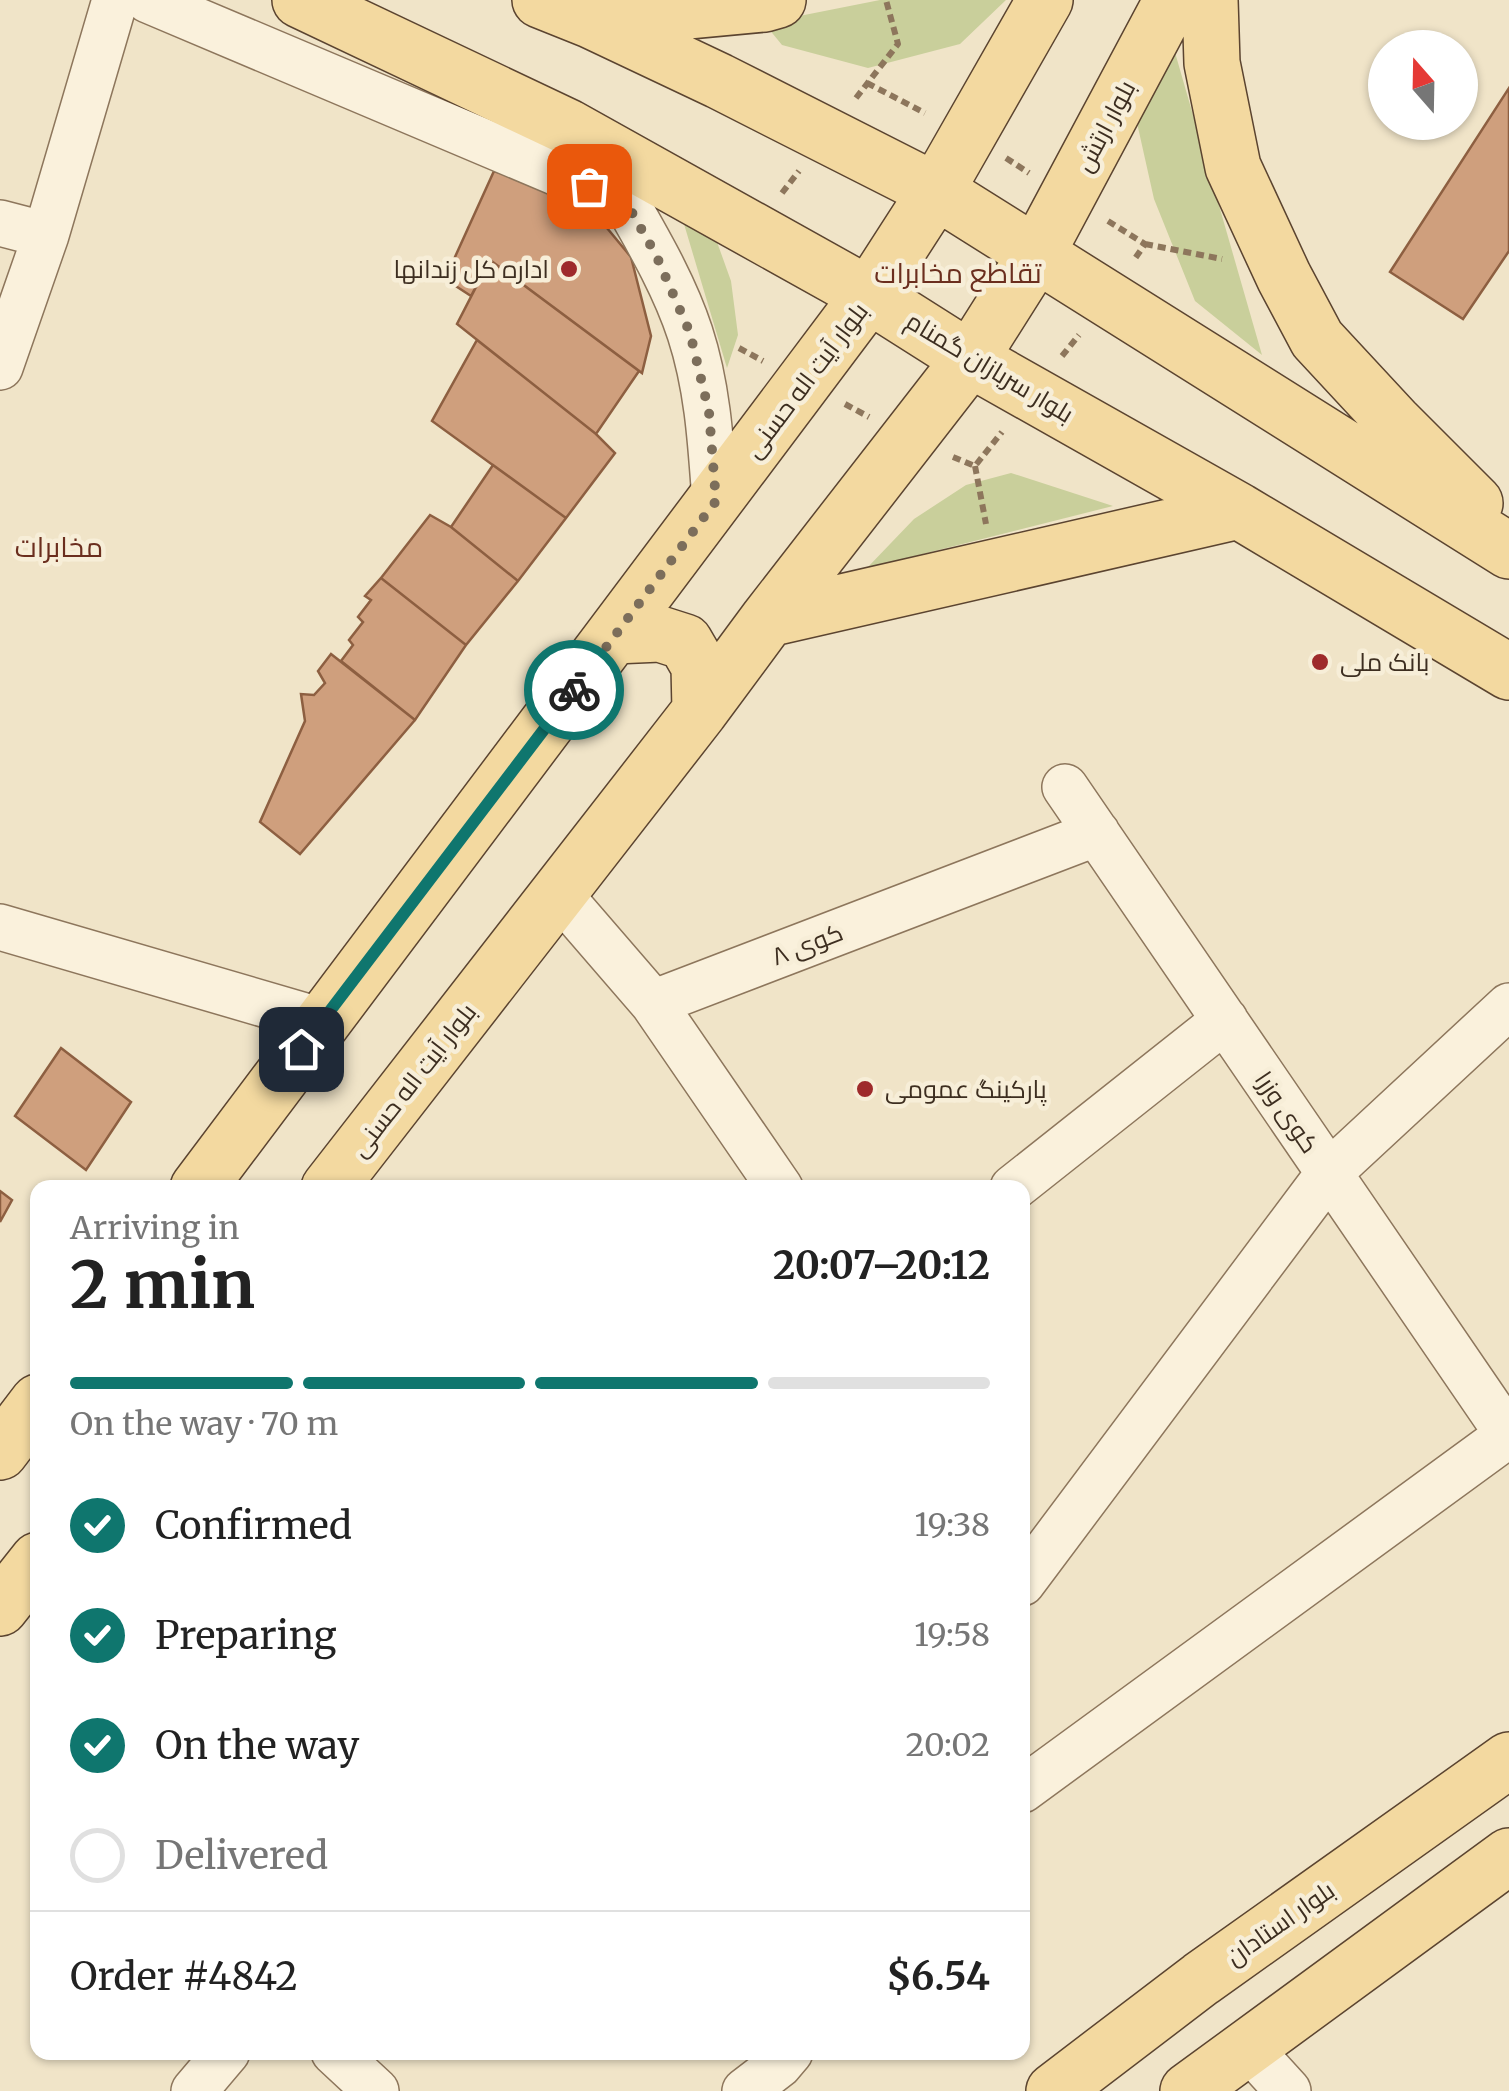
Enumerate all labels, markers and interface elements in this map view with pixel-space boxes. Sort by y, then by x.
north arrow [1368,30,1478,140]
map controls [1368,30,1478,140]
street label: بلوار ارتش [1068,75,1142,177]
pin [547,144,632,229]
icon: bag [562,159,617,214]
place label: اداره کل زندانها [393,253,549,285]
district label: تقاطع مخابرات [874,255,1042,292]
marker: اداره کل زندانها [558,258,580,280]
street label: بلوار آیت اله حسنی [737,296,875,464]
street label: بلوار سربازان گمنام [899,304,1080,431]
district label: مخابرات [15,529,103,565]
courier [524,640,624,740]
place label: بانک ملى [1340,646,1429,678]
marker: بانک ملى [1309,651,1331,673]
icon: bike [547,663,602,718]
street label: کوی ۸ [767,916,847,972]
street label: بلوار آیت اله حسنی [343,997,483,1163]
pin [259,1007,344,1092]
icon: home [274,1022,329,1077]
street label: کوی وزرا [1248,1065,1326,1159]
place label: پارکینگ عمومی [885,1073,1047,1106]
marker: پارکینگ عمومی [854,1078,876,1100]
text: Arriving in [70,1208,239,1248]
text: 20:07–20:12 [773,1242,990,1289]
text: 2 min [70,1244,255,1326]
text: On the way · 70 m [70,1404,338,1444]
icon: check [70,1498,125,1553]
text: Confirmed [155,1502,352,1549]
text: 19:38 [915,1505,990,1545]
icon: check [70,1608,125,1663]
text: Preparing [155,1612,337,1659]
text: 19:58 [914,1615,990,1655]
icon: check [70,1718,125,1773]
text: On the way [155,1722,359,1769]
text: 20:02 [906,1725,990,1765]
text: Delivered [155,1832,328,1879]
street label: بلوار استادان [1219,1874,1341,1972]
text: Order #4842 [70,1953,298,2000]
text: $6.54 [886,1953,990,2000]

